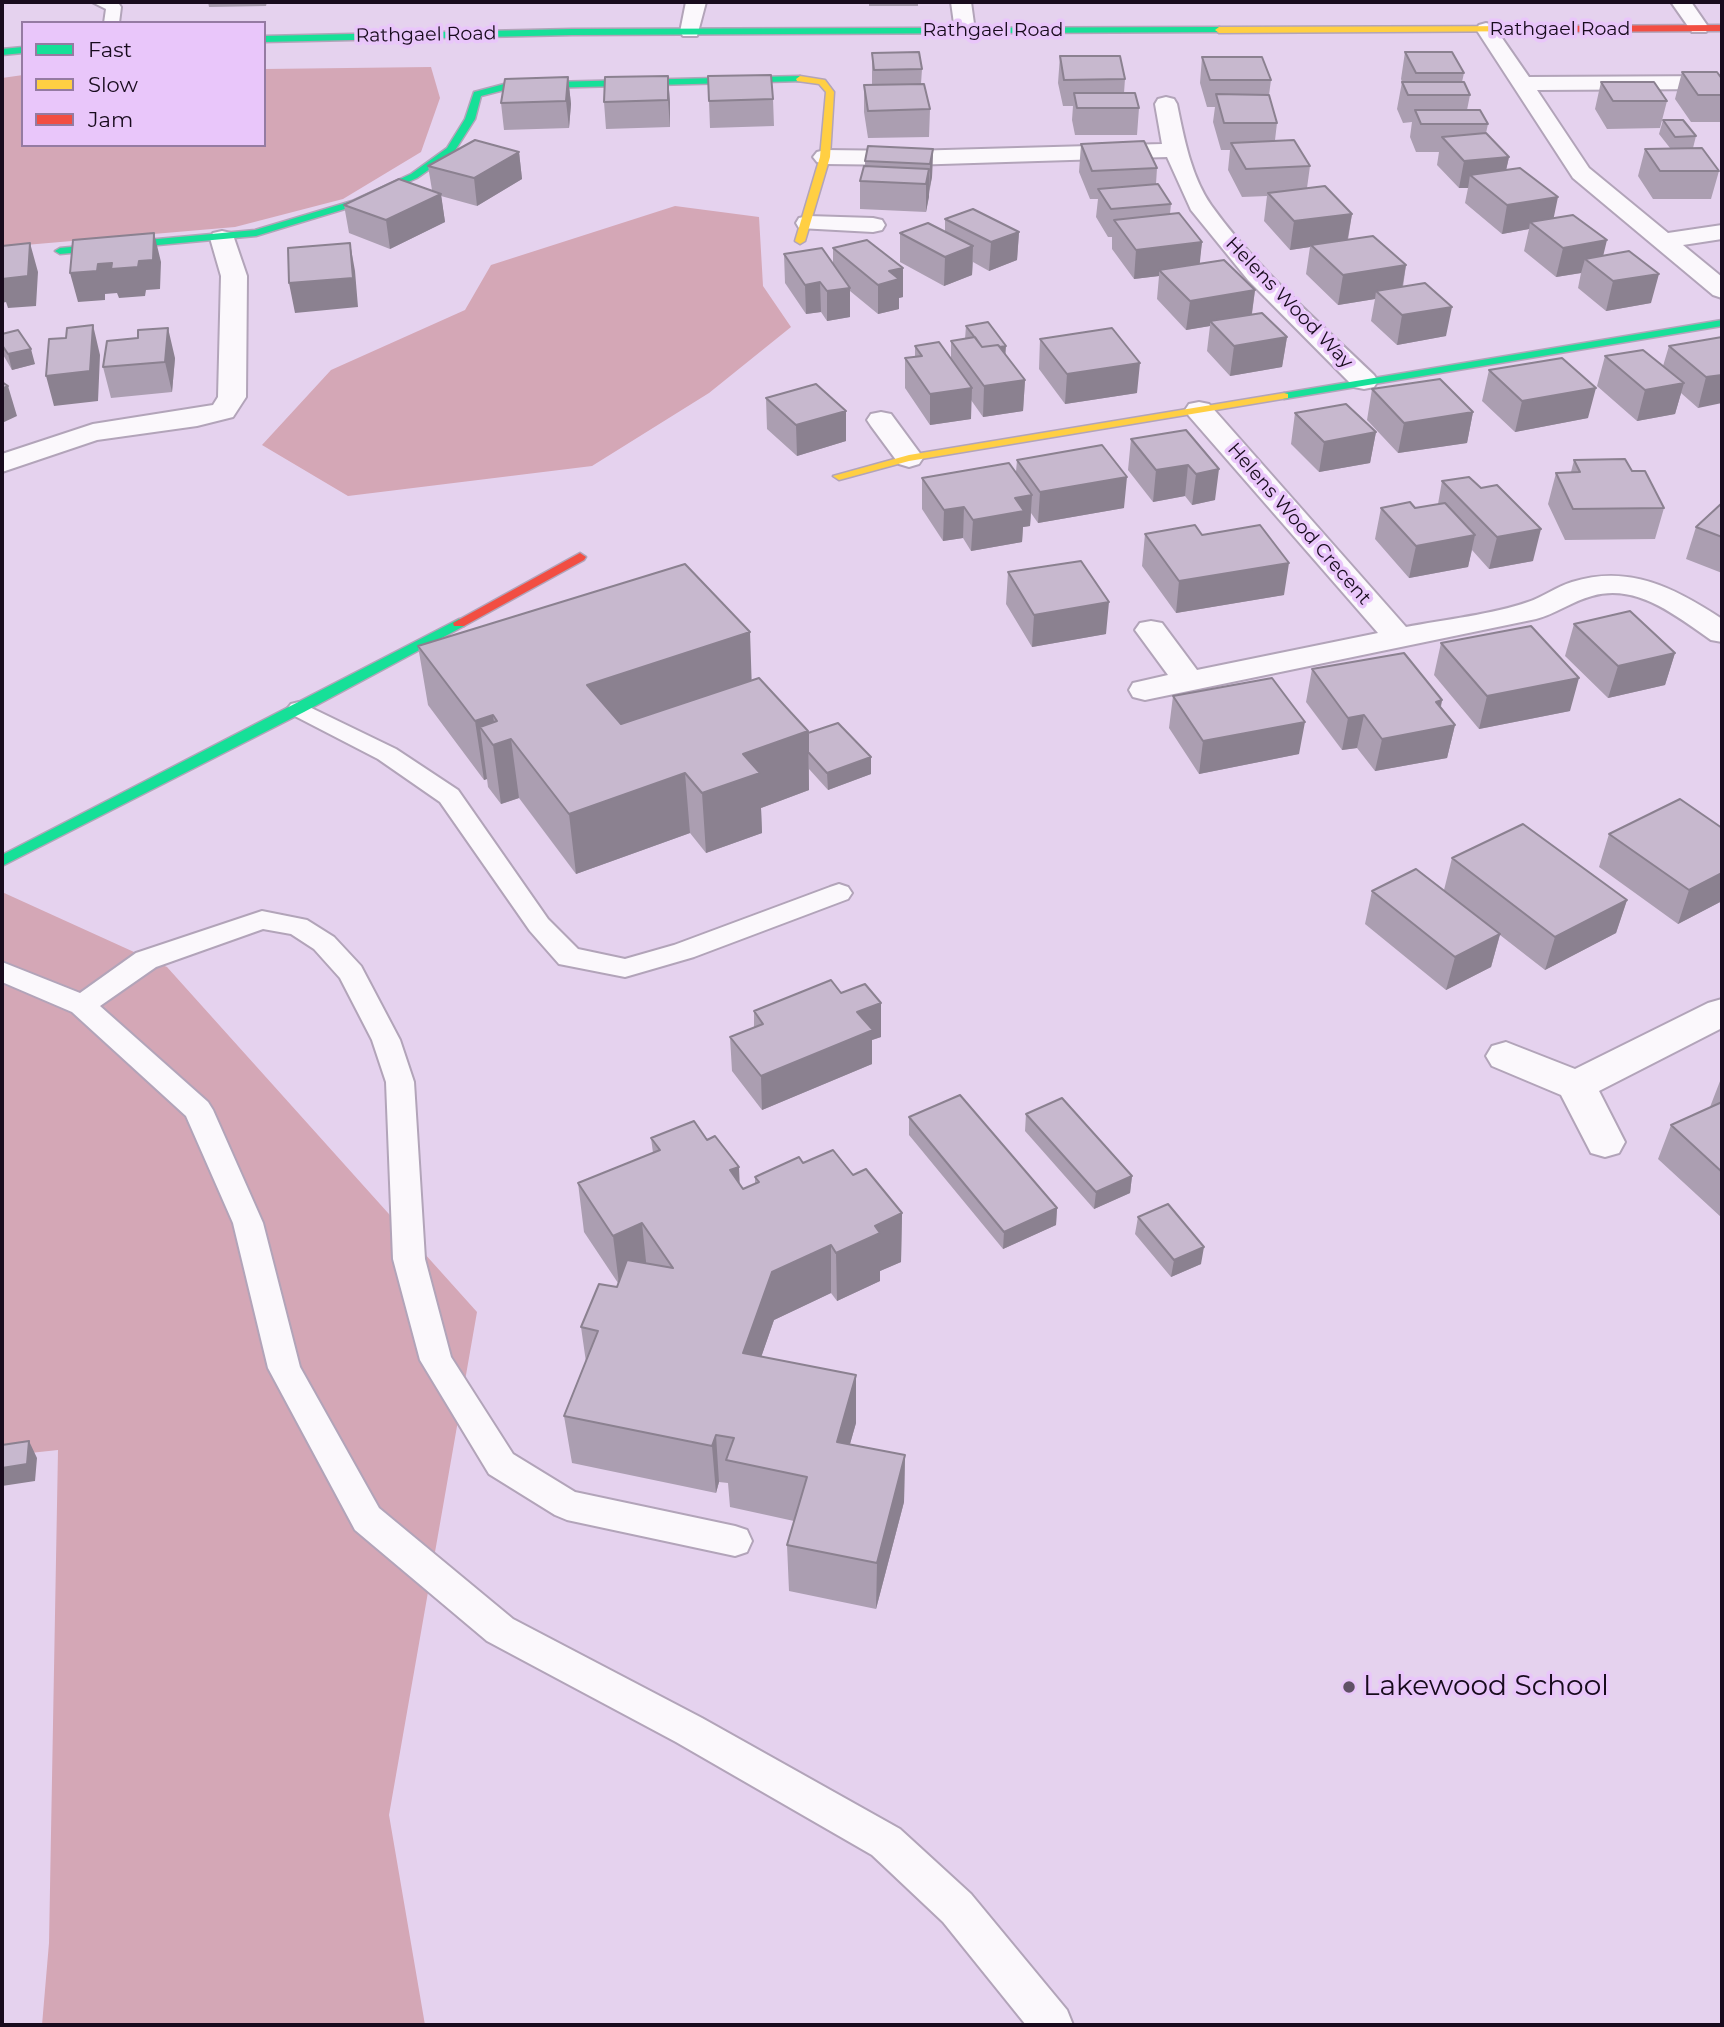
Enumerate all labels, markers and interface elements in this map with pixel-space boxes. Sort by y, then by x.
street label: Rathgael Road [1490,18,1630,40]
street label: Rathgael Road [923,19,1063,41]
legend [21,21,266,147]
street label: Rathgael Road [355,22,497,48]
text: Fast [88,37,132,62]
text: Slow [88,72,138,97]
text: Jam [88,107,133,132]
street label: Helens Wood Way [1221,233,1357,373]
street label: Helens Wood Crecent [1222,438,1376,610]
place label: Lakewood School [1363,1670,1609,1704]
marker: Lakewood School [1341,1679,1357,1695]

